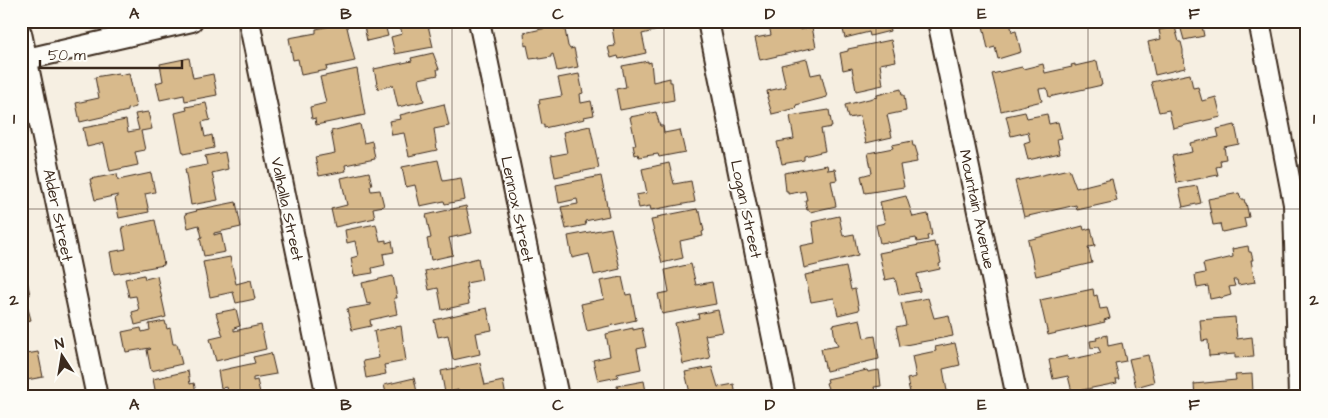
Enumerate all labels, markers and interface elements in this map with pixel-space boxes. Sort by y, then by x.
text: A [129,3,140,25]
text: B [340,3,352,25]
text: C [552,3,564,25]
text: D [765,3,776,25]
text: E [977,3,987,25]
text: F [1188,3,1200,25]
scale bar [40,38,182,70]
text: 50 m [48,45,86,66]
text: 1 [13,108,16,130]
text: 1 [1313,108,1316,130]
street label: Mountain Avenue [954,147,1001,271]
street label: Lennox Street [495,154,539,265]
street label: Valhalla Street [265,155,309,264]
street label: Logan Street [724,158,767,261]
street label: Alder Street [37,167,79,264]
text: 2 [8,289,19,311]
text: 2 [1308,289,1319,311]
north arrow [38,330,88,380]
text: N [53,334,66,355]
text: A [129,394,140,416]
text: B [340,394,352,416]
text: C [552,394,564,416]
text: D [765,394,776,416]
text: E [977,394,987,416]
text: F [1188,394,1200,416]

